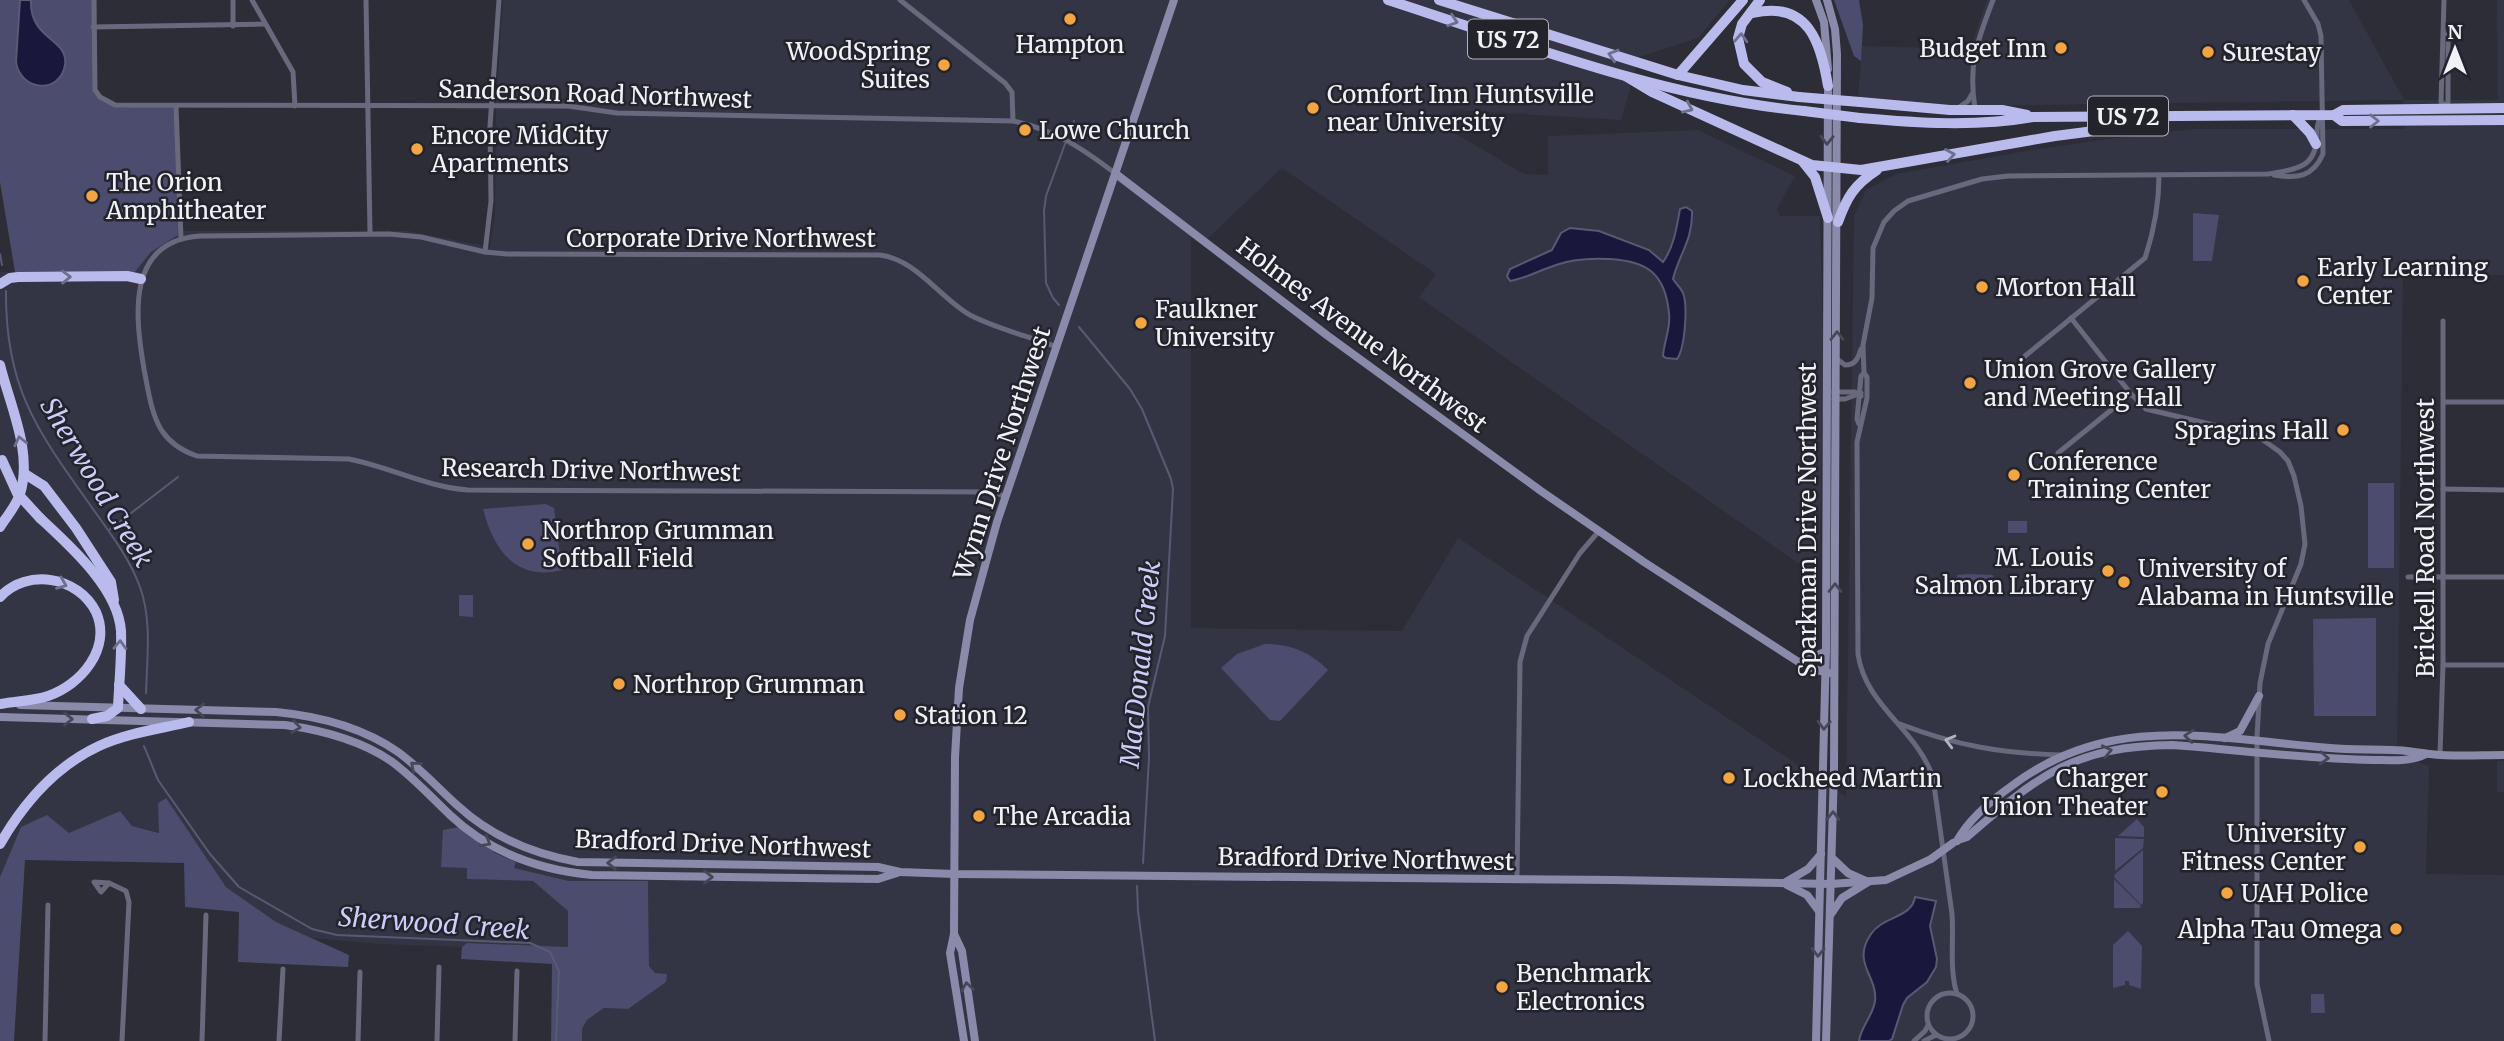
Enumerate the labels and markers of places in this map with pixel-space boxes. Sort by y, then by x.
marker: Hampton [1062,11,1078,27]
place label: Hampton [1016,29,1125,60]
place label: Budget Inn [1919,33,2047,64]
place label: WoodSpring Suites [785,36,930,95]
place label: Surestay [2222,37,2322,68]
marker: Budget Inn [2053,40,2069,56]
marker: Surestay [2200,44,2216,60]
marker: WoodSpring Suites [936,57,952,73]
place label: Comfort Inn Huntsville near University [1327,79,1594,138]
marker: Comfort Inn Huntsville near University [1305,100,1321,116]
place label: Lowe Church [1039,115,1190,146]
place label: Encore MidCity Apartments [430,120,609,179]
marker: Lowe Church [1017,122,1033,138]
marker: Encore MidCity Apartments [409,141,425,157]
place label: The Orion Amphitheater [105,167,267,226]
marker: The Orion Amphitheater [84,188,100,204]
place label: Early Learning Center [2317,252,2488,311]
place label: Morton Hall [1996,272,2136,303]
marker: Early Learning Center [2295,273,2311,289]
marker: Morton Hall [1974,279,1990,295]
place label: Faulkner University [1155,294,1274,353]
marker: Faulkner University [1133,315,1149,331]
place label: Union Grove Gallery and Meeting Hall [1984,354,2216,413]
marker: Union Grove Gallery and Meeting Hall [1962,375,1978,391]
place label: Spragins Hall [2174,415,2329,446]
marker: Spragins Hall [2335,422,2351,438]
place label: Conference Training Center [2028,446,2211,505]
marker: Conference Training Center [2006,467,2022,483]
place label: Northrop Grumman Softball Field [542,515,774,574]
marker: Northrop Grumman Softball Field [520,536,536,552]
place label: M. Louis Salmon Library [1914,542,2094,601]
place label: University of Alabama in Huntsville [2137,553,2394,612]
marker: M. Louis Salmon Library [2100,563,2116,579]
marker: University of Alabama in Huntsville [2116,574,2132,590]
place label: Northrop Grumman [633,669,865,700]
marker: Northrop Grumman [611,676,627,692]
place label: Station 12 [914,700,1028,731]
marker: Station 12 [892,707,908,723]
place label: Lockheed Martin [1743,763,1942,794]
place label: Charger Union Theater [1982,763,2148,822]
marker: Lockheed Martin [1721,770,1737,786]
marker: Charger Union Theater [2154,784,2170,800]
place label: The Arcadia [993,801,1131,832]
marker: The Arcadia [971,808,987,824]
place label: University Fitness Center [2181,818,2346,877]
marker: University Fitness Center [2352,839,2368,855]
place label: UAH Police [2241,878,2368,909]
marker: UAH Police [2219,885,2235,901]
place label: Alpha Tau Omega [2177,914,2382,945]
marker: Alpha Tau Omega [2388,921,2404,937]
place label: Benchmark Electronics [1516,958,1652,1017]
marker: Benchmark Electronics [1494,979,1510,995]

